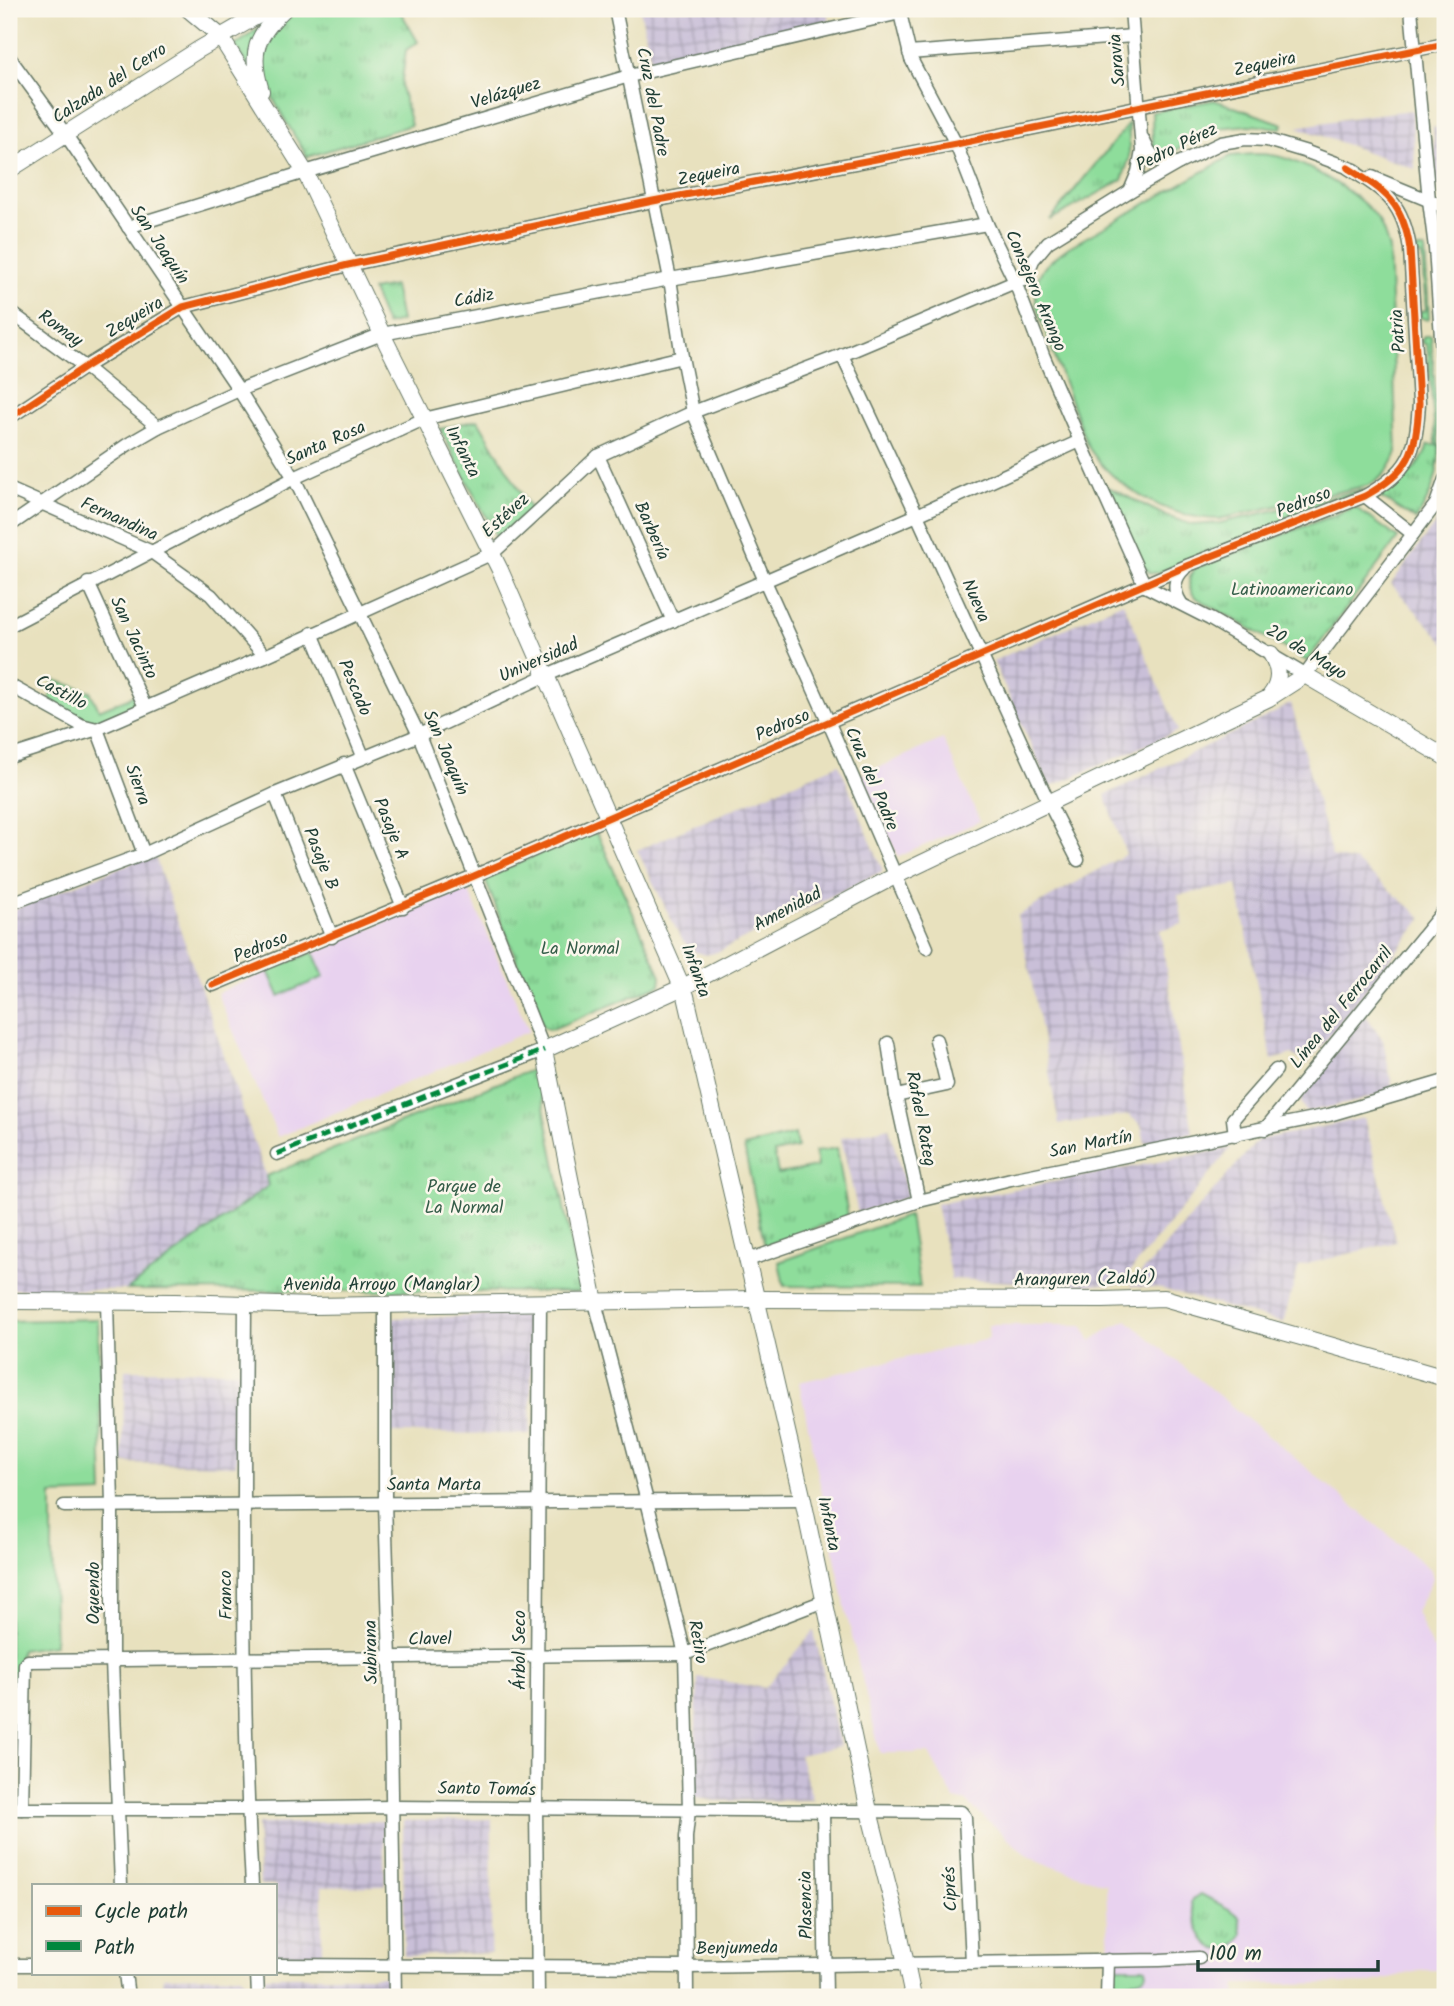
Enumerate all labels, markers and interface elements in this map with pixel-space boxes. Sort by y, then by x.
street label: Saravia [1101,32,1135,88]
street label: Calzada del Cerro [47,36,173,132]
street label: Zequeira [1231,44,1299,86]
street label: Cruz del Padre [627,45,677,159]
street label: Velázquez [467,70,545,118]
street label: Pedro Pérez [1131,116,1223,180]
street label: Zequeira [675,155,743,195]
street label: San Joaquín [122,199,196,291]
street label: Consejero Arango [996,226,1074,356]
street label: Cádiz [451,281,497,317]
street label: Zequeira [100,289,170,347]
street label: Romay [31,303,89,356]
street label: Patria [1383,308,1415,354]
street label: Santa Rosa [281,413,371,475]
street label: Infanta [437,421,487,483]
street label: Pedroso [1272,479,1336,527]
street label: Estévez [475,486,537,546]
street label: Fernandina [75,490,163,550]
street label: Barbería [625,497,677,565]
street label: Nueva [953,575,997,627]
park label: Latinoamericano [1231,576,1353,605]
street label: San Jacinto [101,592,165,684]
street label: 20 de Mayo [1260,617,1352,689]
street label: Universidad [494,630,584,691]
street label: Pescado [329,655,379,721]
street label: Castillo [30,667,92,719]
street label: Pedroso [751,702,815,750]
street label: San Joaquín [414,705,476,801]
street label: Cruz del Padre [836,722,906,836]
street label: Sierra [116,760,158,810]
street label: Pasaje A [364,793,416,865]
street label: Pasaje B [294,823,346,895]
street label: Amenidad [749,879,828,940]
street label: Pedroso [229,924,293,972]
park label: La Normal [541,935,620,964]
street label: Infanta [672,940,718,1002]
street label: Línea del Ferrocarril [1283,940,1401,1076]
street label: Rafael Rateg [897,1069,943,1169]
street label: San Martín [1047,1123,1135,1167]
park label: Parque de La Normal [425,1173,504,1223]
street label: Aranguren (Zaldó) [1014,1264,1156,1296]
street label: Avenida Arroyo (Manglar) [283,1271,481,1300]
street label: Santa Marta [387,1471,481,1500]
street label: Infanta [808,1494,848,1554]
street label: Oquendo [80,1561,109,1625]
street label: Franco [212,1570,242,1620]
street label: Árbol Seco [506,1610,535,1690]
street label: Retiro [679,1618,715,1666]
street label: Subirana [357,1620,387,1684]
street label: Clavel [408,1625,453,1655]
street label: Santo Tomás [438,1775,537,1805]
street label: Ciprés [935,1865,967,1912]
street label: Plasencia [792,1870,822,1940]
legend [32,1884,276,1974]
text: Cycle path [94,1896,188,1929]
scale bar [1198,1929,1379,1973]
text: Path [94,1932,135,1965]
street label: Benjumeda [696,1934,778,1964]
text: 100 m [1209,1938,1262,1971]

